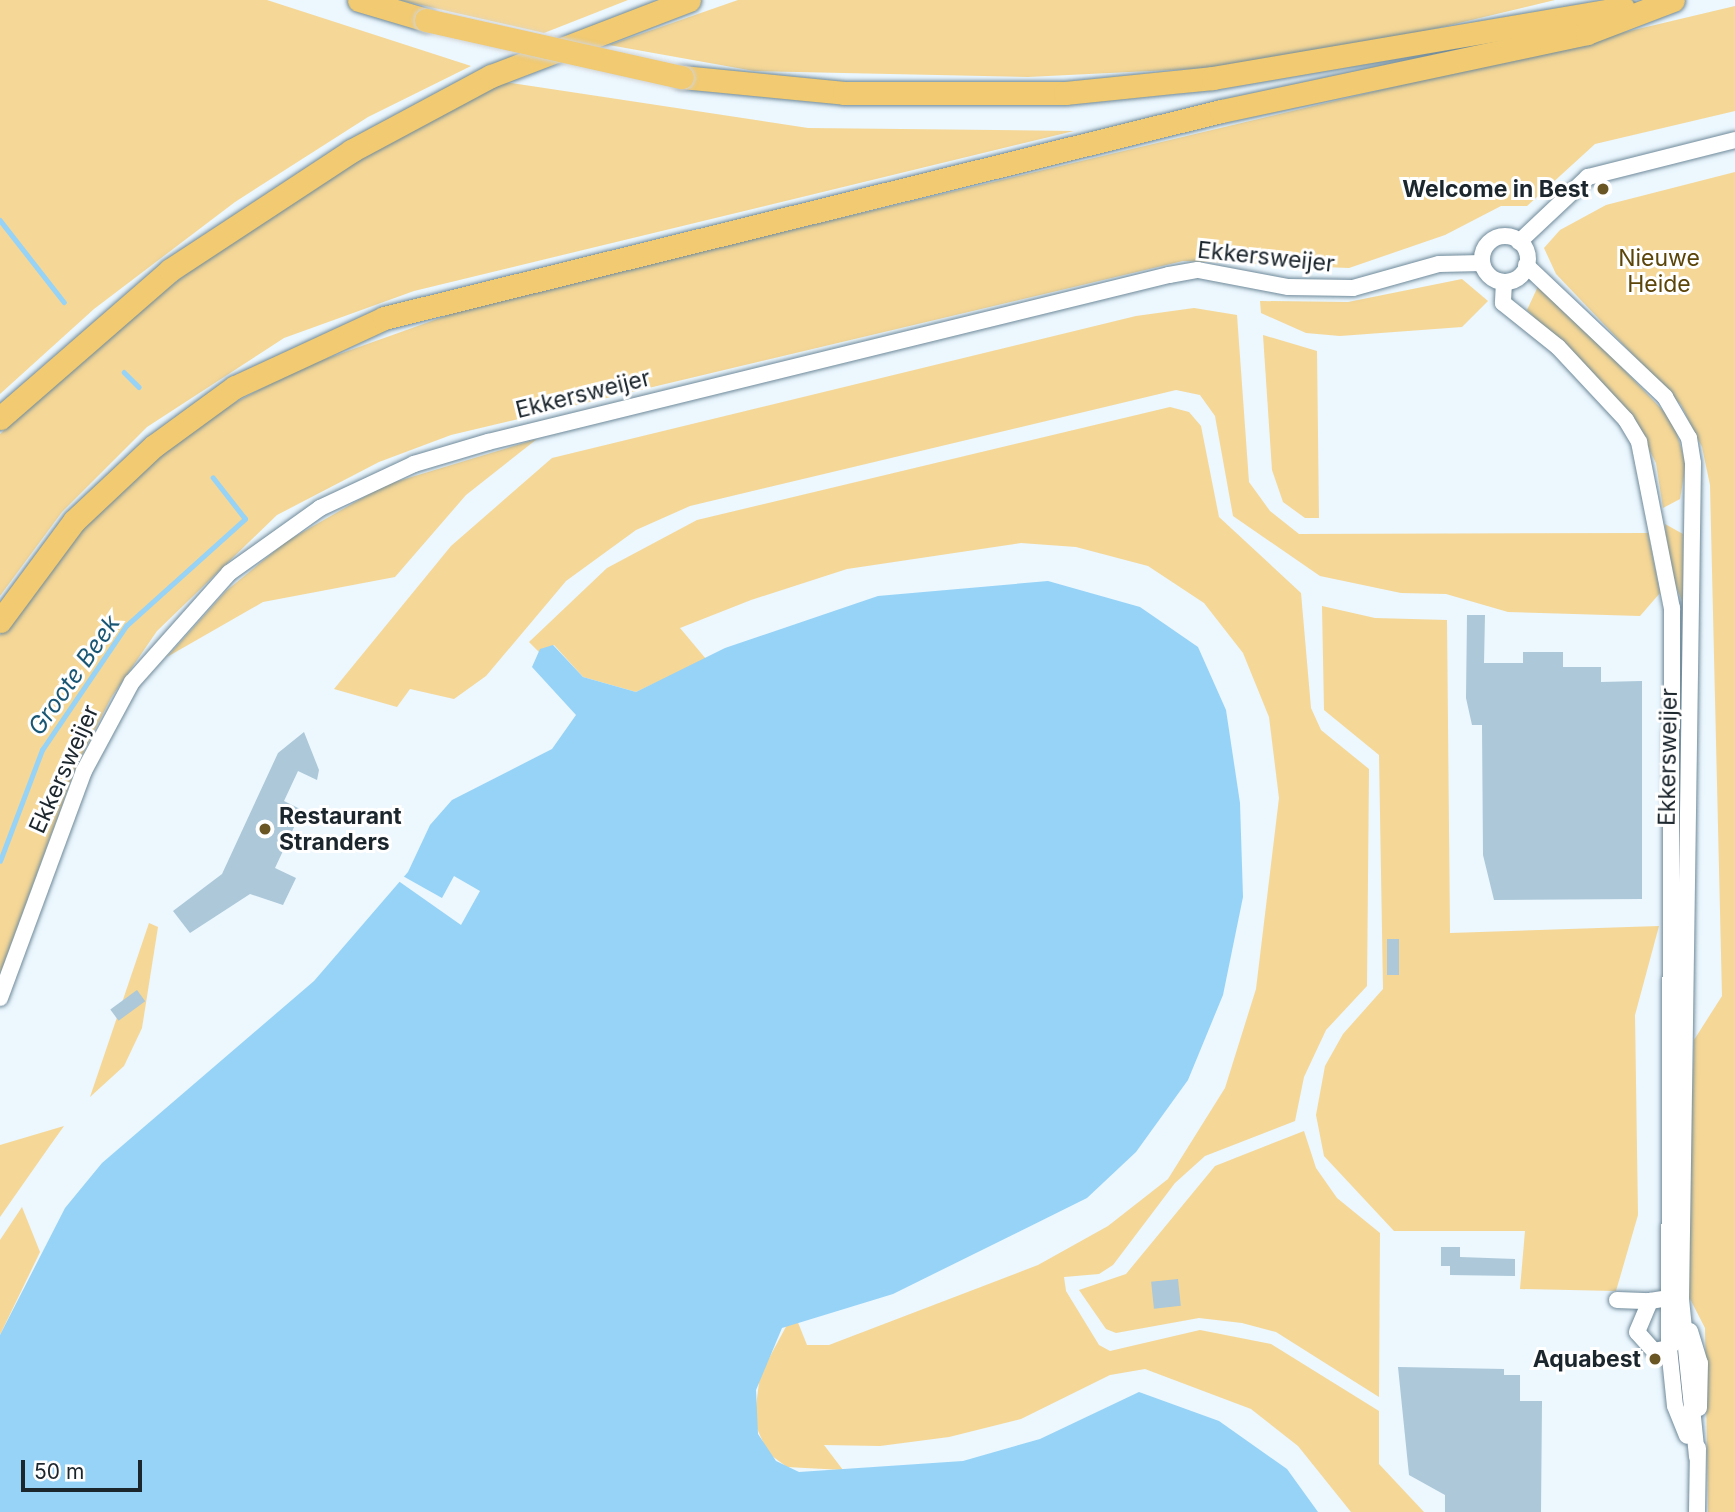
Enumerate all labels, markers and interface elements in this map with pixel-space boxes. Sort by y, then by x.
place label: Welcome in Best [1402,175,1589,203]
marker: Welcome in Best [1595,181,1611,197]
street label: Ekkersweijer [1196,236,1336,278]
park label: Nieuwe Heide [1618,244,1700,298]
street label: Ekkersweijer [513,364,653,424]
water label: Groote Beek [22,609,126,741]
street label: Ekkersweijer [1653,688,1683,826]
street label: Ekkersweijer [23,700,105,838]
place label: Restaurant Stranders [279,802,402,856]
marker: Restaurant Stranders [257,821,273,837]
place label: Aquabest [1533,1345,1641,1373]
marker: Aquabest [1647,1351,1663,1367]
scale bar [24,1446,145,1490]
text: 50 m [34,1459,84,1484]

